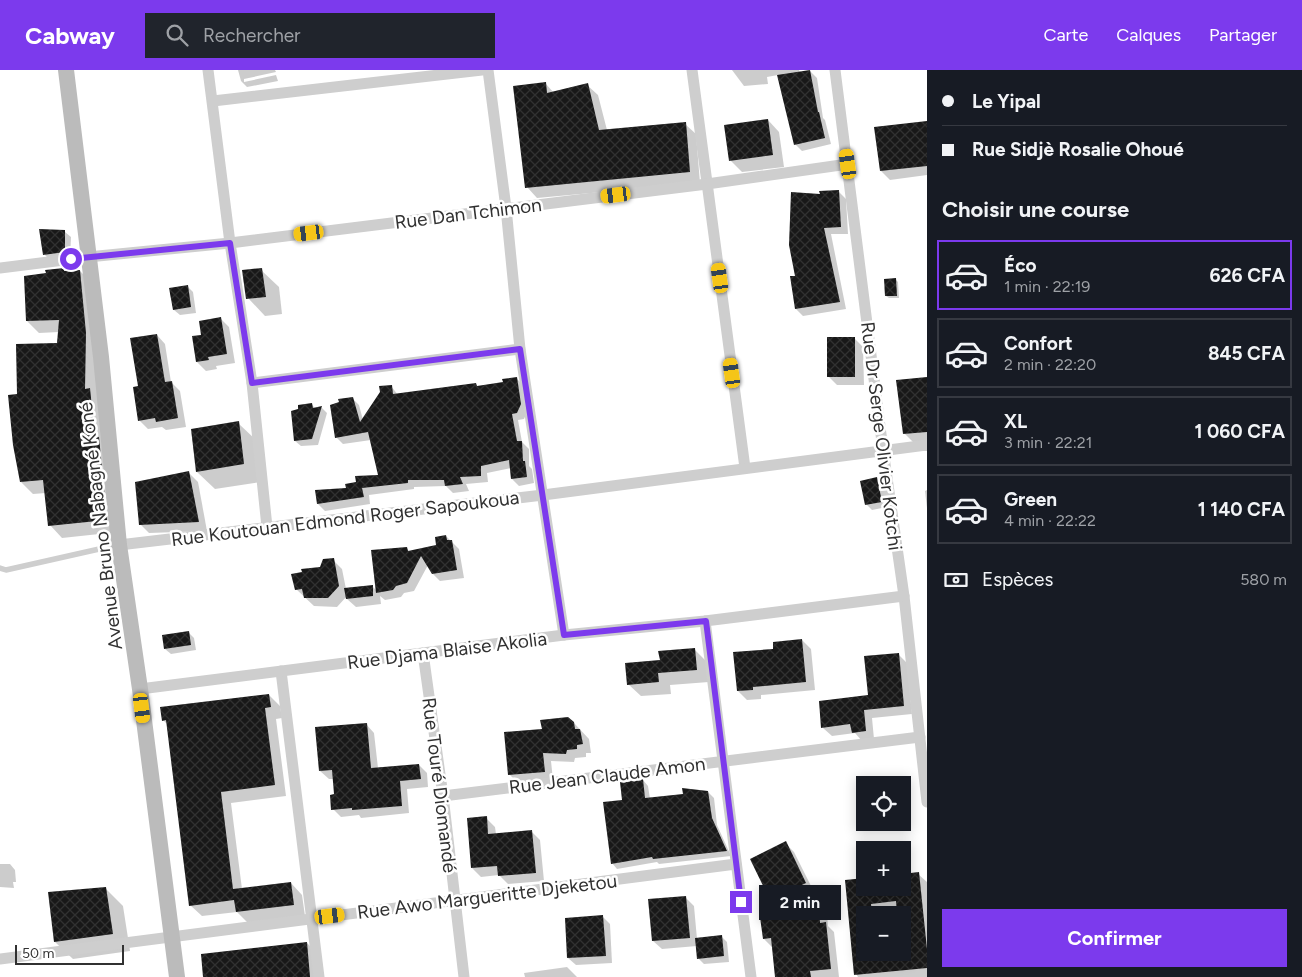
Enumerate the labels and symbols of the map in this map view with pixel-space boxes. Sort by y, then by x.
car [838,148,857,180]
car [600,186,631,204]
street label: Rue Dan Tchimon [393,193,543,234]
car [293,224,324,242]
route start [60,248,82,270]
car [710,262,729,294]
street label: Rue Dr Serge Olivier Kotchi [856,320,907,552]
car [722,357,741,389]
street label: Avenue Bruno Nabagné Koné [74,401,127,651]
street label: Rue Koutouan Edmond Roger Sapoukoua [170,486,520,551]
street label: Rue Djama Blaise Akolia [346,627,548,674]
car [132,692,151,724]
street label: Rue Touré Diomandé [417,696,462,874]
street label: Rue Jean Claude Amon [508,752,707,799]
street label: Rue Awo Margueritte Djeketou [356,869,618,924]
callout: 2 min [758,884,841,920]
route end [730,891,752,913]
car [314,907,345,925]
scale bar [15,942,124,965]

